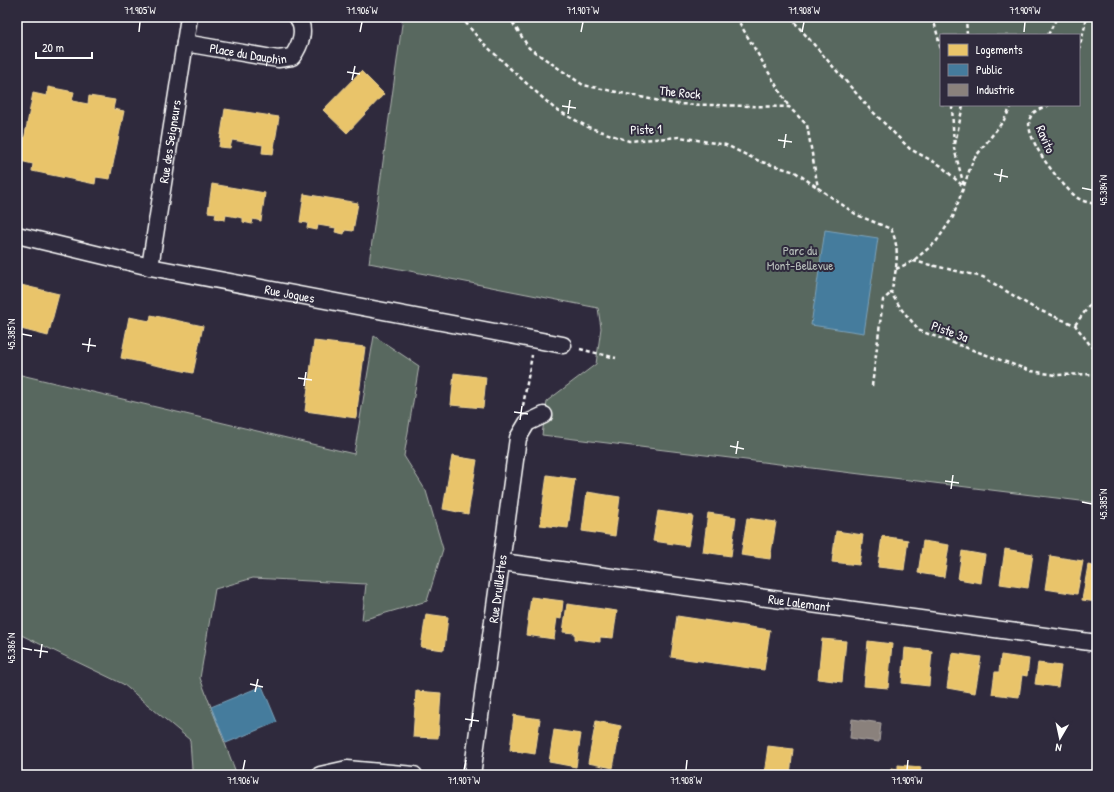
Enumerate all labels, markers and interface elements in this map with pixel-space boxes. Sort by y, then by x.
text: 71.905°W [124,4,157,17]
text: 71.906°W [346,4,379,17]
text: 71.907°W [567,4,600,17]
text: 71.908°W [788,4,821,17]
text: 71.909°W [1009,4,1041,17]
scale bar [36,34,92,60]
legend [940,34,1080,106]
street label: Place du Dauphin [208,38,288,68]
text: 20 m [42,39,64,56]
text: Logements [976,41,1023,58]
text: Public [976,61,1002,78]
street label: The Rock [659,81,702,103]
text: Industrie [976,81,1015,98]
street label: Rue des Seigneurs [154,99,185,184]
street label: Piste 1 [630,119,662,139]
street label: Ravito [1032,122,1060,156]
text: 45.384°N [1097,175,1110,205]
park label: Parc du Mont-Bellevue [767,241,833,274]
street label: Rue Jogues [263,280,316,307]
street label: Piste 3a [929,316,971,346]
text: 45.385°N [5,319,18,349]
text: 45.385°N [1097,489,1110,519]
street label: Rue Druillettes [484,554,511,624]
street label: Rue Lalemant [767,589,832,616]
text: 45.386°N [5,633,18,663]
north arrow [1040,718,1080,758]
text: N [1054,740,1062,755]
text: 71.906°W [227,774,260,787]
text: 71.907°W [448,774,481,787]
text: 71.908°W [670,774,703,787]
text: 71.909°W [891,774,923,787]

